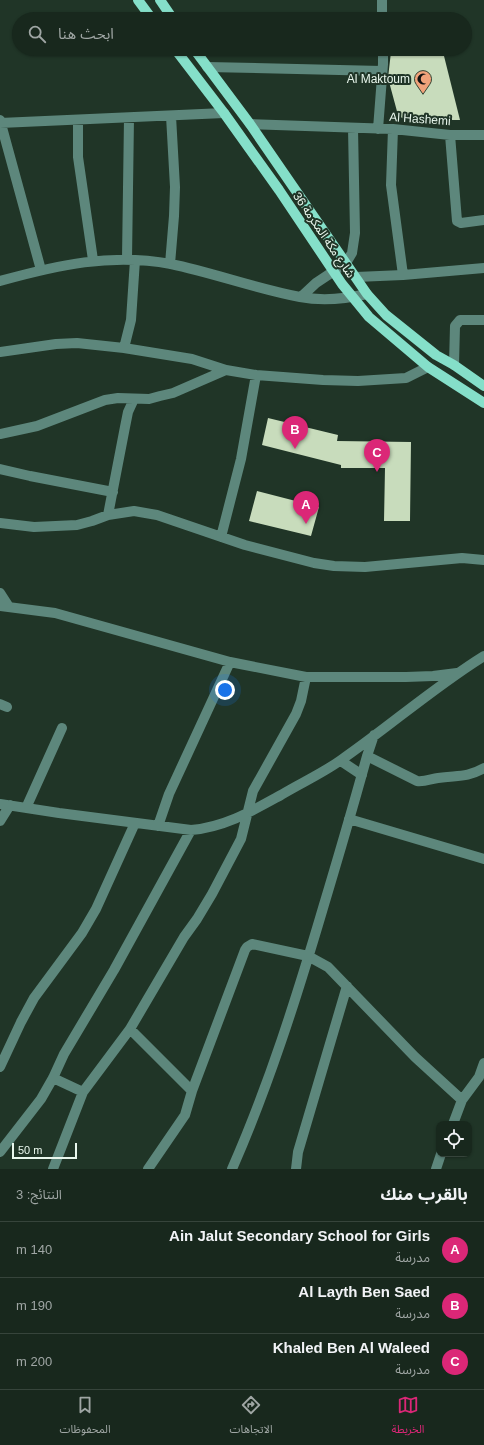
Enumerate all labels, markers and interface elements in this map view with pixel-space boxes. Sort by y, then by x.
search box [12,12,472,56]
icon: search [26,23,48,45]
text: ابحث هنا [58,25,114,42]
mosque icon: Al Maktoum [413,69,433,94]
place label: Al Maktoum [347,72,410,86]
street label: Al Hashemi [389,110,451,128]
street label: شارع مكة المكرمة 36 [288,189,358,282]
pin: B [282,416,308,449]
pin: C [364,439,390,472]
pin: A [293,491,319,524]
your location [215,680,235,700]
map controls [436,1121,472,1157]
button: locate [436,1121,472,1157]
scale bar [12,1141,77,1160]
text: 50 m [18,1144,42,1156]
text: بالقرب منك [380,1185,468,1204]
text: النتائج: 3 [16,1187,62,1202]
text: Ain Jalut Secondary School for Girls [169,1227,430,1244]
text: 140 m [16,1242,52,1257]
text: A [450,1242,460,1257]
text: مدرسة [395,1250,430,1265]
text: Al Layth Ben Saed [298,1283,430,1300]
text: 190 m [16,1298,52,1313]
text: B [450,1298,460,1313]
text: مدرسة [395,1306,430,1321]
text: Khaled Ben Al Waleed [273,1339,430,1356]
text: 200 m [16,1354,52,1369]
text: C [450,1354,460,1369]
text: مدرسة [395,1362,430,1377]
tab: المحفوظات [60,1394,111,1441]
tab: الاتجاهات [230,1394,273,1441]
tab: الخريطة [392,1394,425,1441]

